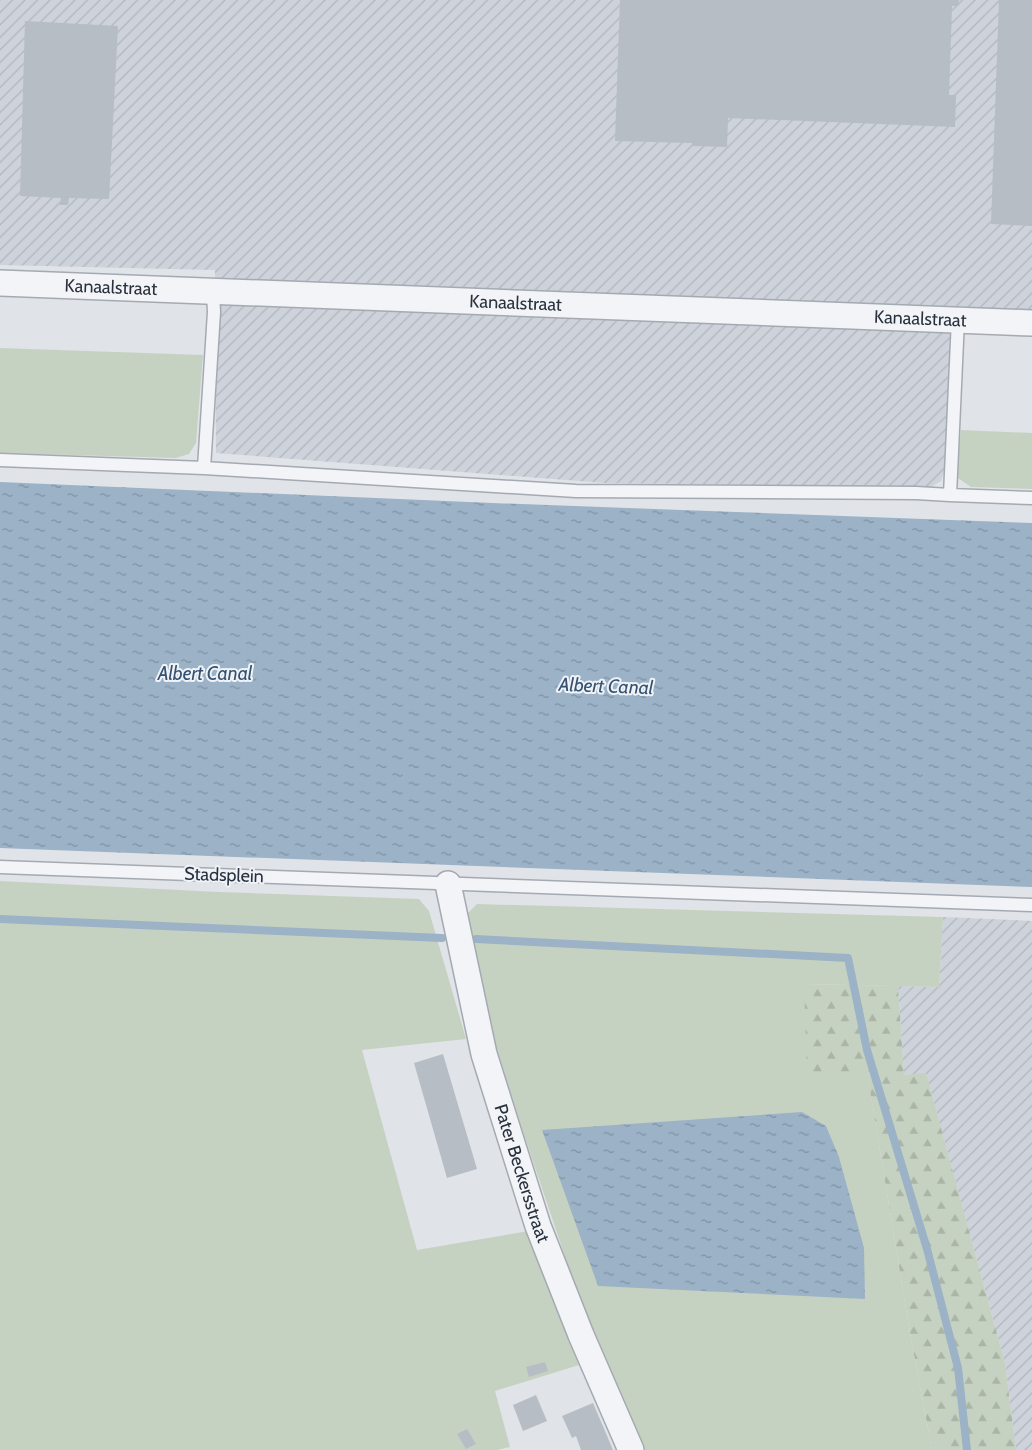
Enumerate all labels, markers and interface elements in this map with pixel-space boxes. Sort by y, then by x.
street label: Kanaalstraat [64,275,158,300]
street label: Kanaalstraat [469,290,562,316]
street label: Kanaalstraat [874,306,967,331]
water label: Albert Canal [157,662,253,685]
water label: Albert Canal [557,673,654,699]
street label: Stadsplein [184,863,264,887]
street label: Pater Beckersstraat [489,1101,554,1246]

